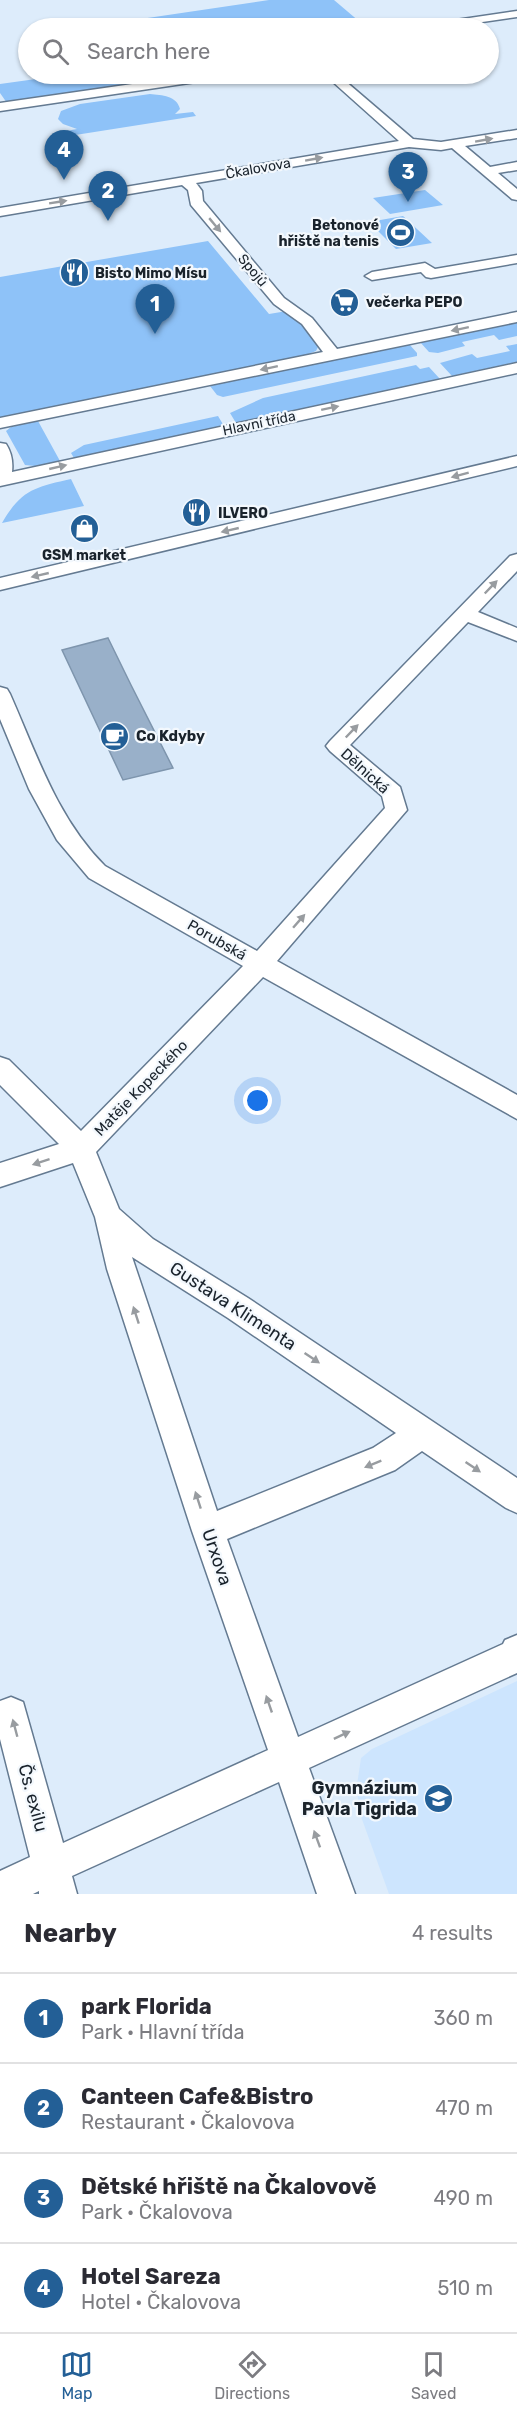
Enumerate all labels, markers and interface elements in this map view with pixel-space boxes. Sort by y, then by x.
search box [18,18,499,84]
icon: search [39,35,72,68]
text: Search here [87,38,210,65]
pin: 4 [44,130,84,180]
one-way arrow [474,135,493,144]
pin: 3 [388,152,428,202]
street label: Čkalovova [224,153,292,183]
one-way arrow [305,154,324,163]
pin: 2 [88,172,128,221]
one-way arrow [48,197,67,206]
one-way arrow [208,217,221,232]
place label: Betonové hřiště na tenis [278,217,379,250]
sports icon: Betonové hřiště na tenis [384,217,416,249]
street label: Spojů [234,251,271,290]
restaurant icon: Bisto Mimo Mísu [58,257,90,289]
place label: Bisto Mimo Mísu [95,265,207,282]
pin: 1 [136,284,174,334]
supermarket icon: večerka PEPO [329,286,361,318]
place label: večerka PEPO [366,294,462,311]
one-way arrow [450,325,469,334]
one-way arrow [259,364,278,373]
one-way arrow [321,403,340,412]
street label: Hlavní třída [221,407,297,439]
one-way arrow [48,462,67,471]
one-way arrow [451,471,470,481]
restaurant icon: ILVERO [181,497,213,529]
place label: ILVERO [218,505,268,522]
shop icon: GSM market [68,512,100,544]
one-way arrow [221,526,239,536]
place label: GSM market [42,547,126,564]
one-way arrow [31,570,49,580]
one-way arrow [484,580,498,594]
cafe icon: Co Kdyby [99,720,131,752]
one-way arrow [345,724,358,739]
place label: Co Kdyby [136,727,205,745]
street label: Dělnická [337,744,393,798]
one-way arrow [292,914,305,929]
street label: Porubská [184,916,250,964]
street label: Matěje Kopeckého [91,1036,191,1140]
your location [243,1086,272,1115]
one-way arrow [32,1158,50,1167]
street label: Gustava Klimenta [166,1257,300,1355]
one-way arrow [131,1306,140,1324]
one-way arrow [304,1352,320,1363]
one-way arrow [364,1460,382,1469]
one-way arrow [465,1461,481,1473]
one-way arrow [192,1491,202,1509]
street label: Urxova [197,1526,237,1588]
one-way arrow [264,1695,274,1713]
one-way arrow [9,1719,19,1737]
one-way arrow [333,1730,351,1740]
street label: Čs. exilu [13,1762,53,1834]
place label: Gymnázium Pavla Tigrida [302,1777,417,1820]
school or university icon: Gymnázium Pavla Tigrida [422,1782,454,1814]
one-way arrow [311,1830,321,1848]
text: Nearby [24,1918,117,1949]
text: 4 results [412,1921,493,1945]
text: park Florida [81,1993,212,2020]
text: 1 [39,2006,48,2030]
text: 360 m [434,2006,493,2030]
text: Park · Hlavní třída [81,2020,245,2044]
text: Canteen Cafe&Bistro [81,2083,314,2110]
text: 2 [37,2096,50,2120]
text: 470 m [435,2096,493,2120]
text: Restaurant · Čkalovova [81,2110,295,2134]
text: Dětské hřiště na Čkalovově [81,2173,377,2200]
text: 3 [37,2186,50,2210]
text: 490 m [434,2186,493,2210]
text: Park · Čkalovova [81,2200,233,2224]
text: Hotel Sareza [81,2263,221,2290]
text: 4 [37,2276,50,2300]
text: 510 m [437,2276,493,2300]
text: Hotel · Čkalovova [81,2290,241,2314]
tab: Map [60,2348,93,2403]
tab: Directions [214,2348,290,2403]
tab: Saved [411,2348,457,2403]

